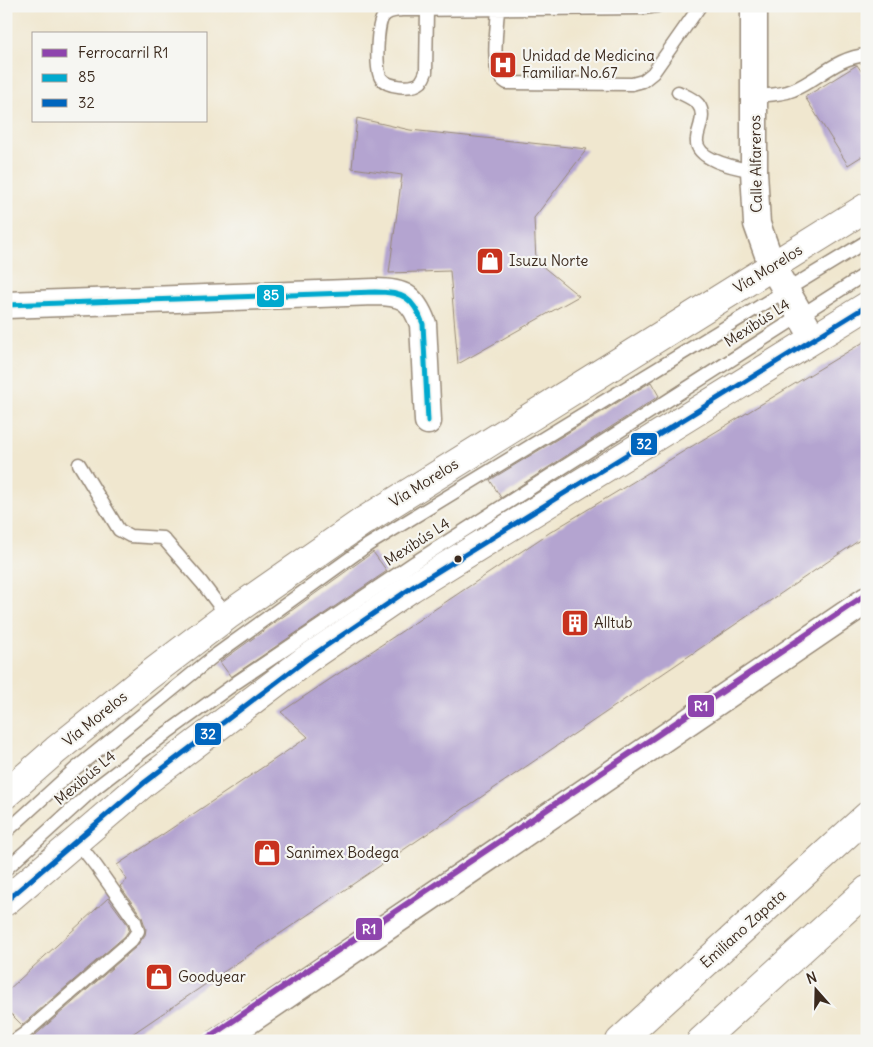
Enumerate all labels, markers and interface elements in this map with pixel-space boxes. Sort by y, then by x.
legend [32,32,208,122]
text: Ferrocarril R1 [78,43,168,62]
place label: Unidad de Medicina Familiar No.67 [522,46,655,82]
hospital icon: Unidad de Medicina Familiar No.67 [488,50,518,80]
text: 85 [78,67,95,86]
text: 32 [78,93,95,112]
street label: Calle Alfareros [745,115,766,213]
street label: Vía Morelos [730,240,806,297]
shop icon: Isuzu Norte [475,246,505,276]
place label: Isuzu Norte [509,251,588,270]
line badge: 85 [256,284,285,308]
text: 85 [263,286,279,304]
street label: Mexibús L4 [720,294,793,351]
line badge: 32 [630,432,658,456]
text: 32 [636,435,652,453]
street label: Vía Morelos [386,454,462,511]
street label: Mexibús L4 [380,513,453,570]
unlabelled marker [453,554,463,564]
building icon: Alltub [560,608,590,638]
place label: Alltub [594,613,632,632]
street label: Vía Morelos [59,687,131,750]
line badge: R1 [687,694,715,718]
text: R1 [694,697,708,715]
line badge: 32 [194,722,222,746]
text: 32 [200,725,216,743]
street label: Mexibús L4 [50,746,120,809]
shop icon: Sanimex Bodega [252,838,282,868]
place label: Sanimex Bodega [286,843,400,862]
street label: Emiliano Zapata [696,885,790,972]
line badge: R1 [355,917,383,941]
text: R1 [362,920,376,938]
shop icon: Goodyear [144,962,174,992]
north arrow [790,964,840,1014]
place label: Goodyear [178,967,246,986]
text: N [804,968,819,988]

